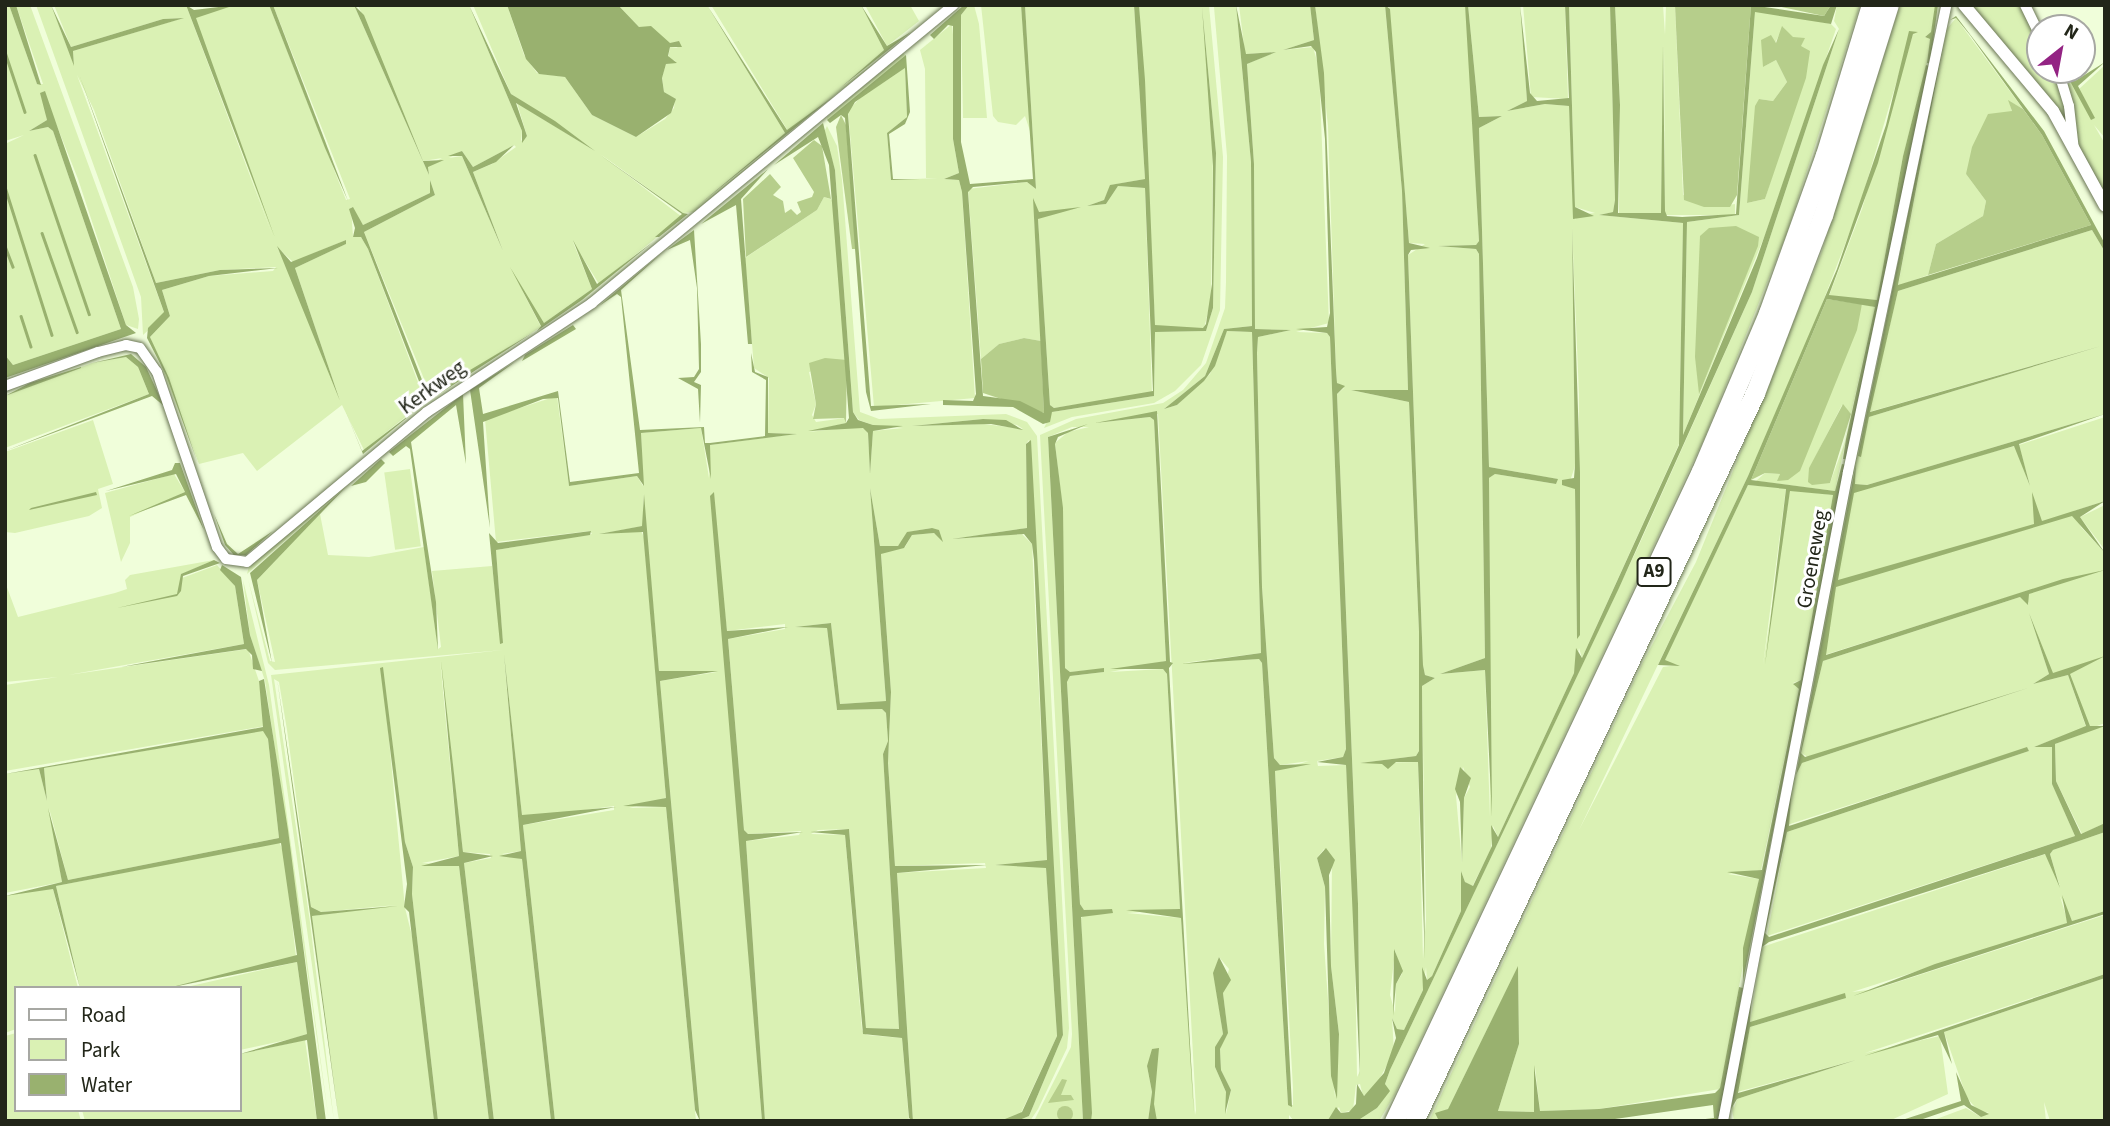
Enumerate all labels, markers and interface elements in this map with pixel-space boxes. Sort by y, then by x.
north arrow [2026,14,2096,84]
text: N [2059,17,2083,47]
street label: Kerkweg [394,354,470,420]
street label: Groeneweg [1791,508,1833,610]
road number: A9 [1636,556,1672,587]
legend [14,986,242,1112]
text: Road [81,1000,126,1030]
text: Park [81,1035,120,1065]
text: Water [81,1070,132,1100]

